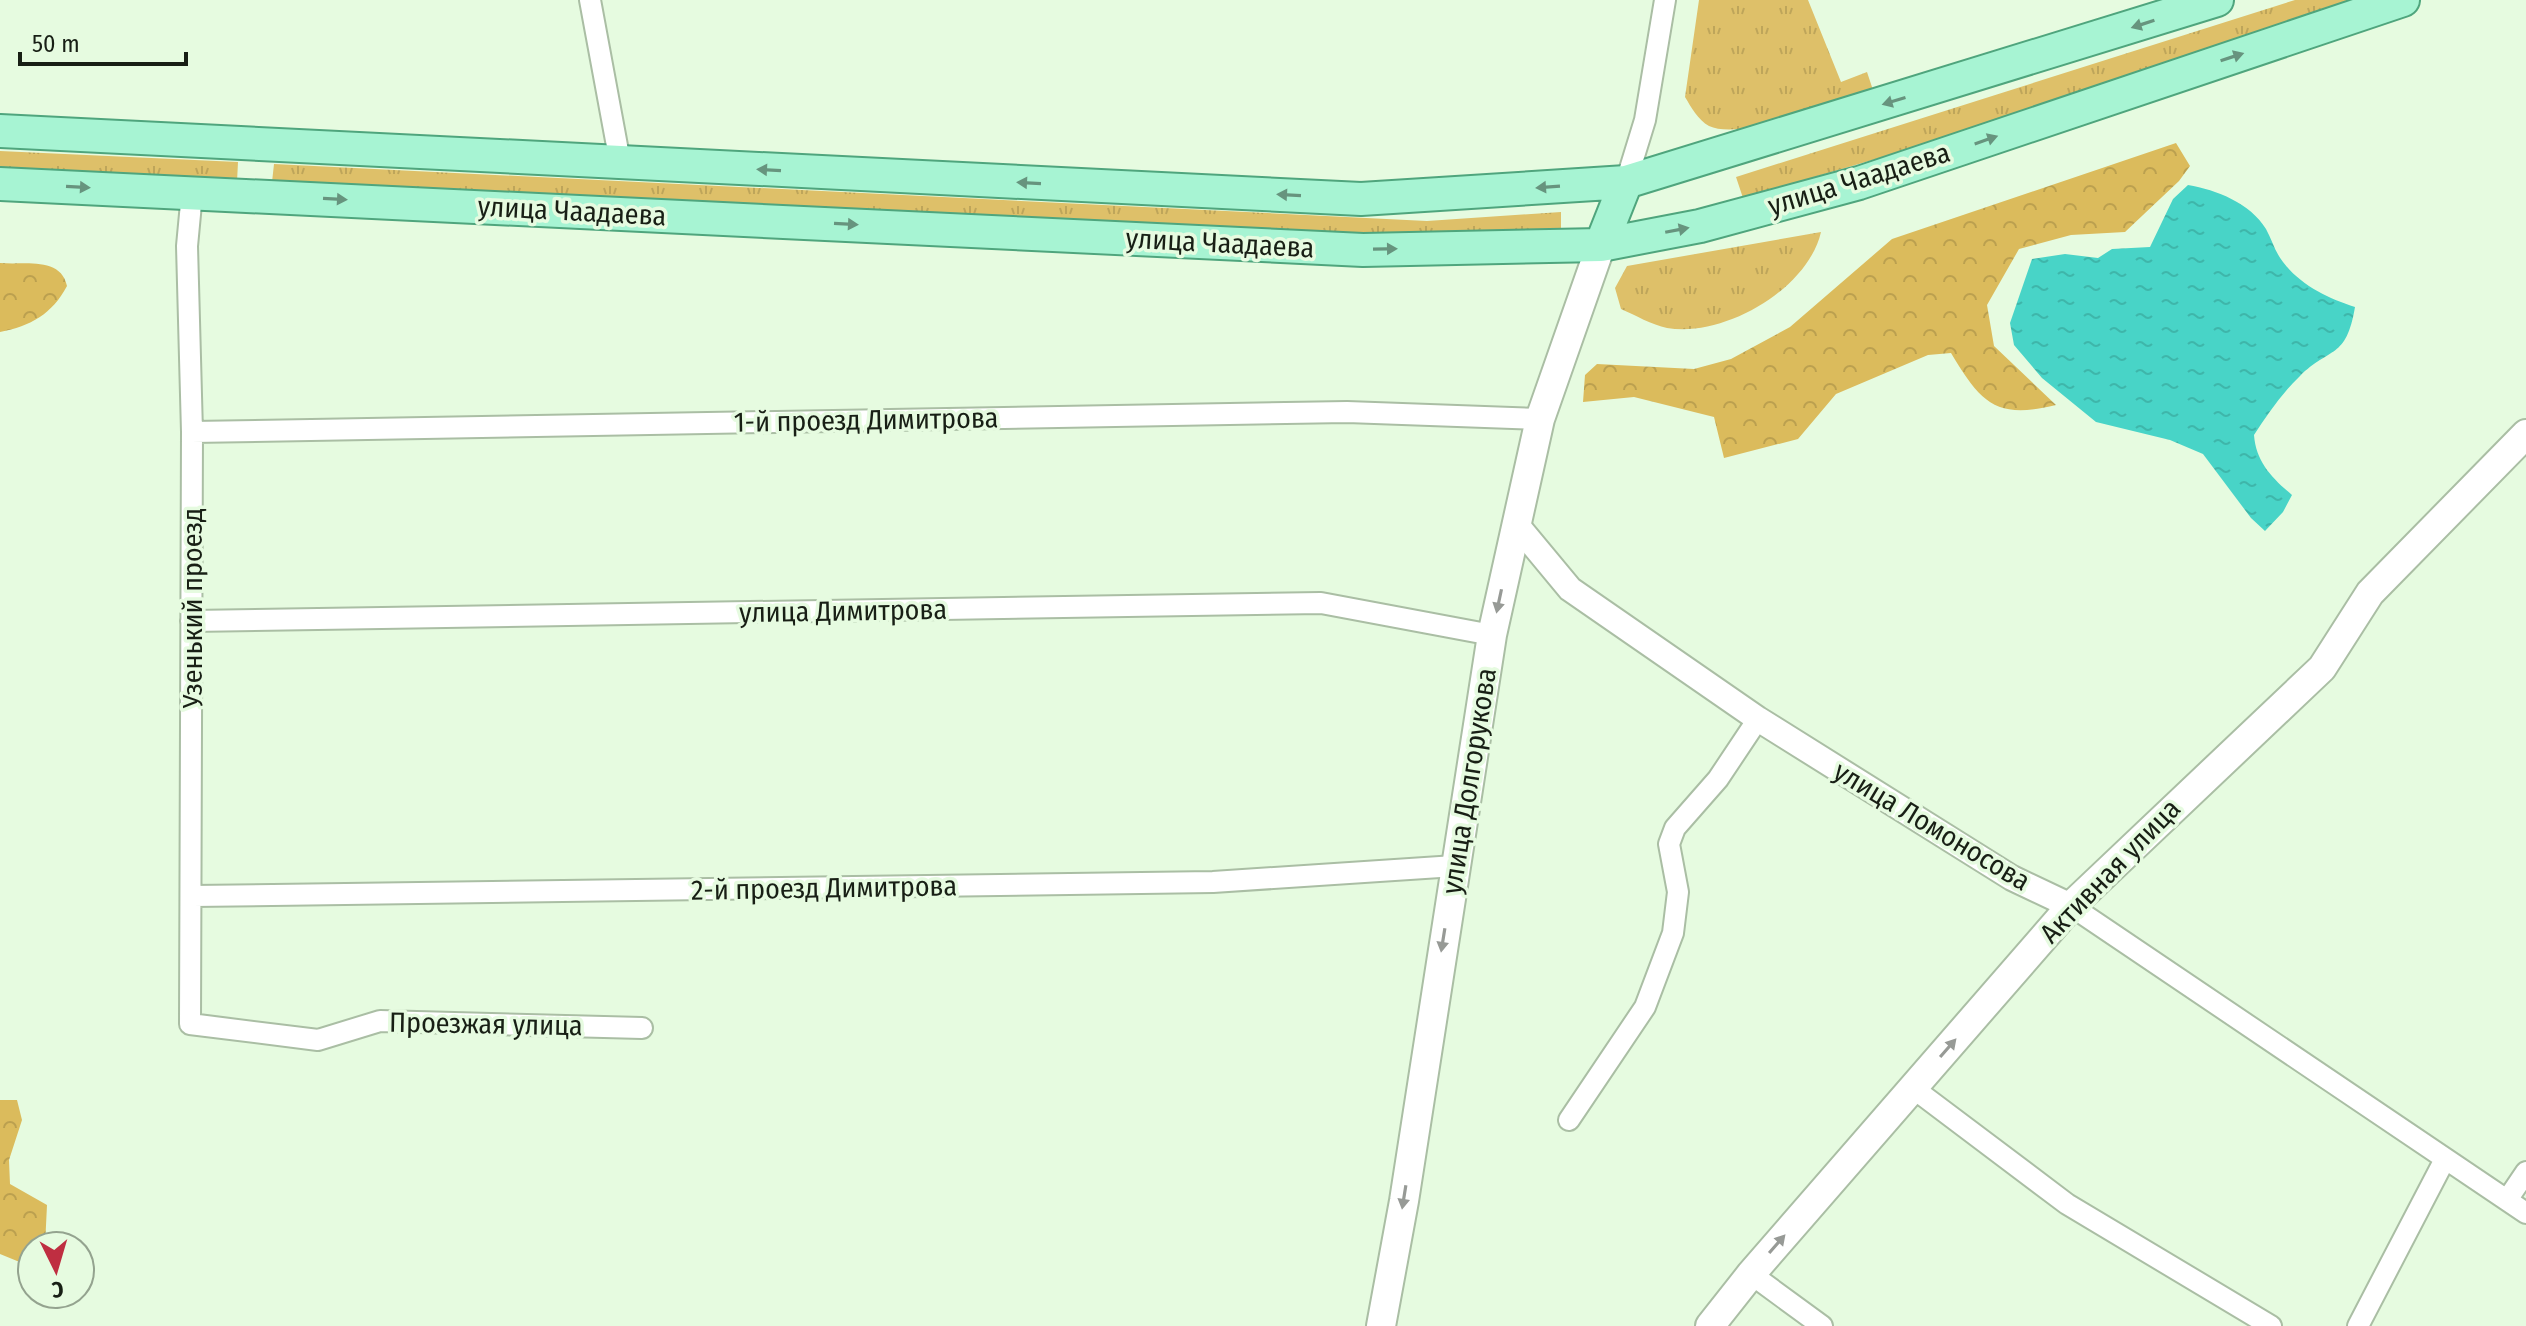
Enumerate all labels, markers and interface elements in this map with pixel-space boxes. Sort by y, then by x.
scale bar [20,16,186,66]
one-way arrow [2130,18,2154,31]
text: 50 m [32,30,80,58]
one-way arrow [2220,50,2244,62]
one-way arrow [1882,95,1906,108]
one-way arrow [1974,133,1998,145]
street label: улица Чаадаева [1764,136,1954,222]
one-way arrow [756,163,781,176]
one-way arrow [1016,176,1041,189]
one-way arrow [66,181,91,194]
one-way arrow [1535,181,1560,194]
one-way arrow [1276,189,1301,202]
street label: улица Чаадаева [477,190,667,232]
one-way arrow [323,193,348,206]
one-way arrow [834,218,859,231]
street label: улица Чаадаева [1125,222,1315,264]
one-way arrow [1665,224,1690,236]
one-way arrow [1373,243,1398,255]
street label: 1-й проезд Димитрова [733,401,999,439]
street label: Узенький проезд [176,508,209,709]
one-way arrow [1492,588,1505,613]
street label: улица Димитрова [739,593,947,629]
street label: улица Долгорукова [1435,666,1503,896]
street label: улица Ломоносова [1828,754,2036,898]
street label: Активная улица [2033,792,2187,950]
street label: 2-й проезд Димитрова [691,869,957,907]
one-way arrow [1437,928,1449,953]
street label: Проезжая улица [389,1006,583,1042]
one-way arrow [1939,1038,1956,1058]
one-way arrow [1397,1185,1410,1210]
north arrow [16,1230,96,1310]
one-way arrow [1768,1234,1785,1254]
text: С [50,1275,65,1303]

